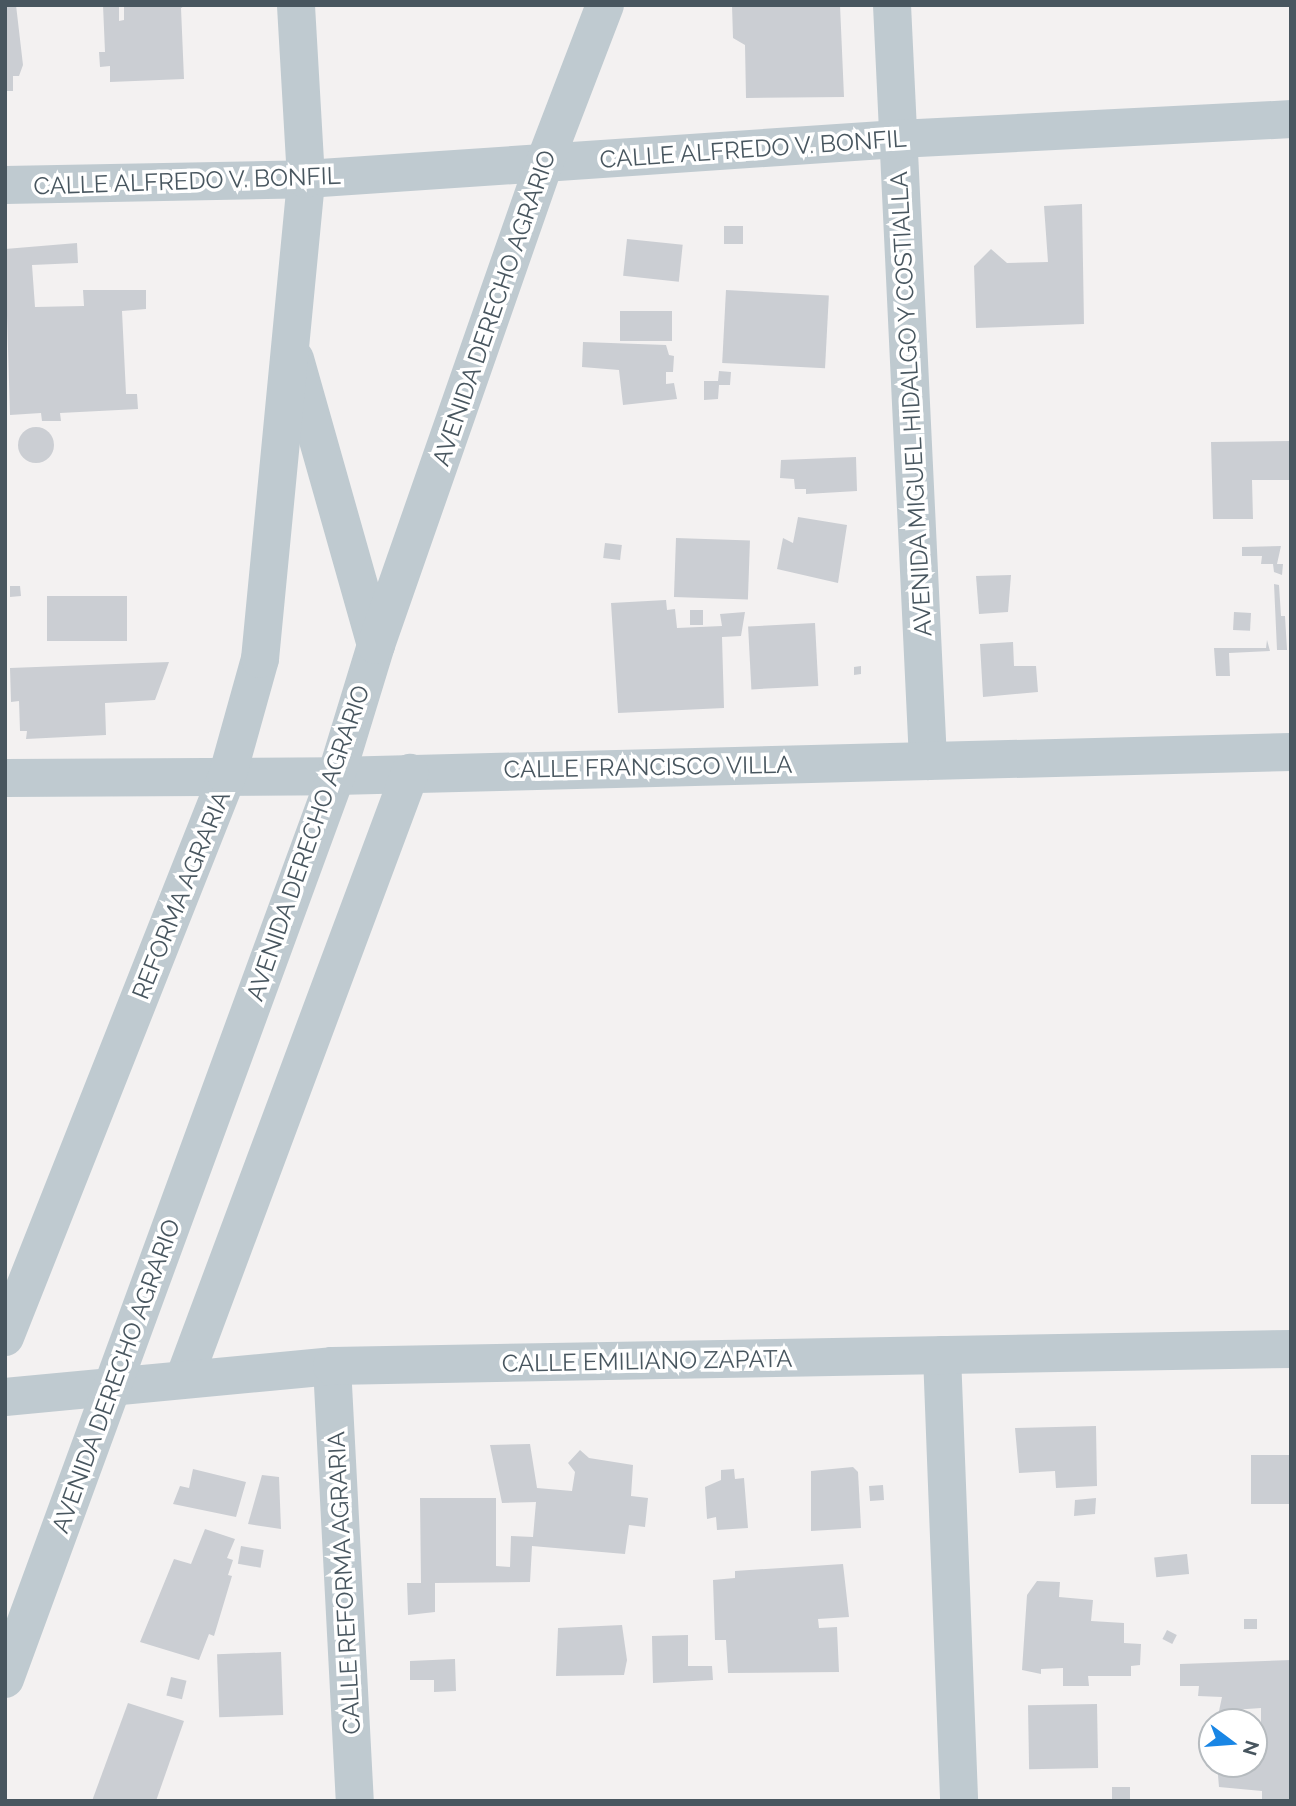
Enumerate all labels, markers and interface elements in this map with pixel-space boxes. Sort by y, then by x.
street label: CALLE ALFREDO V. BONFIL [598,124,908,174]
street label: AVENIDA DERECHO AGRARIO [426,146,562,470]
street label: CALLE ALFREDO V. BONFIL [32,161,342,201]
street label: AVENIDA MIGUEL HIDALGO Y COSTIALLA [884,169,938,639]
street label: AVENIDA DERECHO AGRARIO [240,681,376,1005]
street label: CALLE FRANCISCO VILLA [503,750,793,784]
street label: REFORMA AGRARIA [126,786,236,1004]
street label: AVENIDA DERECHO AGRARIO [45,1214,187,1538]
street label: CALLE EMILIANO ZAPATA [502,1344,792,1378]
street label: CALLE REFORMA AGRARIA [322,1430,366,1736]
north arrow [1198,1708,1268,1778]
text: N [1239,1738,1264,1758]

